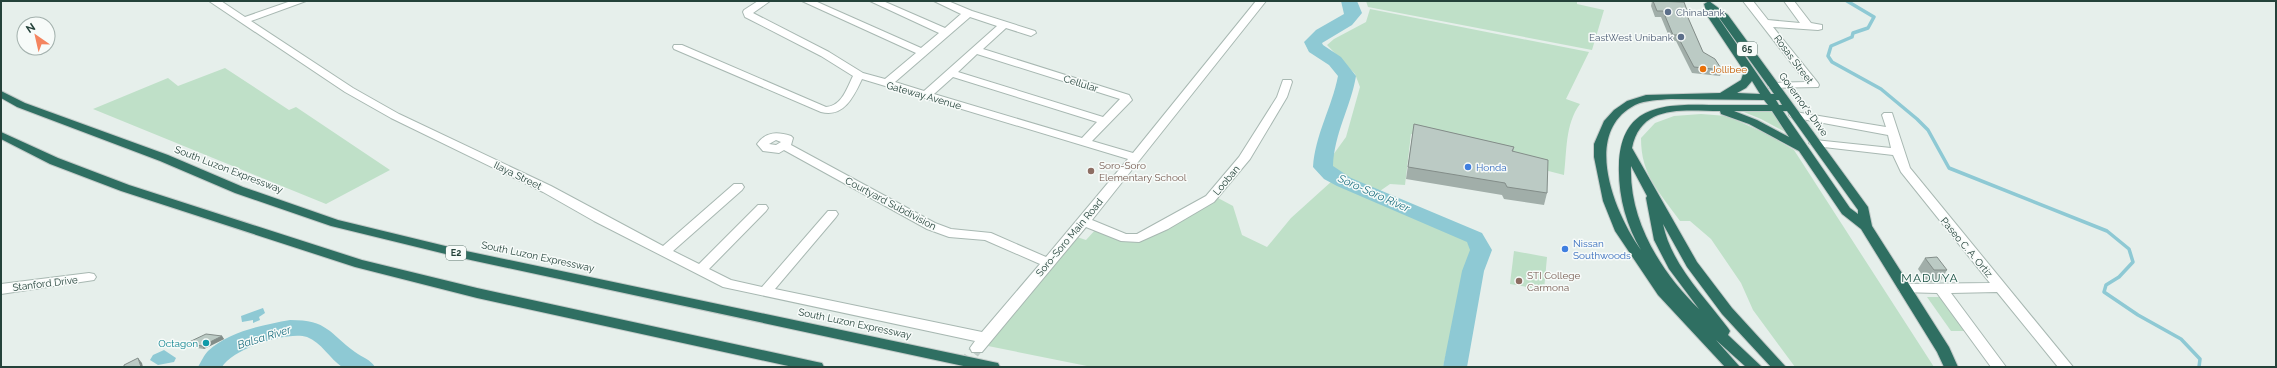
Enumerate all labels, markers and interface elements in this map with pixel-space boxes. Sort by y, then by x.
marker: Chinabank [1663,7,1673,17]
place label: Chinabank [1676,7,1726,18]
north arrow [16,16,56,56]
text: N [24,20,38,36]
place label: EastWest Unibank [1589,32,1674,43]
marker: EastWest Unibank [1676,32,1686,42]
street label: Rosas Street [1772,33,1816,86]
road number: 65 [1737,42,1757,56]
marker: Jollibee [1698,64,1708,74]
place label: Jollibee [1711,64,1747,75]
street label: Governor's Drive [1777,70,1830,138]
street label: Cellular [1062,73,1100,94]
street label: Gateway Avenue [885,80,963,111]
street label: South Luzon Expressway [173,144,285,195]
street label: Ilaya Street [492,159,544,192]
place label: Soro-Soro Elementary School [1099,160,1187,183]
marker: Honda [1463,162,1473,172]
place label: Honda [1476,162,1507,173]
street label: Looban [1211,163,1242,197]
marker: Soro-Soro Elementary School [1086,166,1096,176]
water label: Soro-Soro River [1335,172,1413,215]
street label: Courtyard Subdivision [843,175,938,232]
street label: Soro-Soro Main Road [1034,196,1105,278]
street label: Paseo C. A. Ortiz [1938,215,1995,279]
place label: Nissan Southwoods [1573,238,1631,261]
street label: South Luzon Expressway [480,239,596,274]
marker: Nissan Southwoods [1560,244,1570,254]
road number: E2 [446,246,466,260]
place label: STI College Carmona [1527,270,1580,293]
district label: MADUYA [1901,271,1959,285]
street label: Stanford Drive [12,274,78,293]
marker: STI College Carmona [1514,276,1524,286]
street label: South Luzon Expressway [797,306,913,341]
water label: Balsa River [236,323,294,352]
place label: Octagon [158,338,198,349]
marker: Octagon [201,338,211,348]

